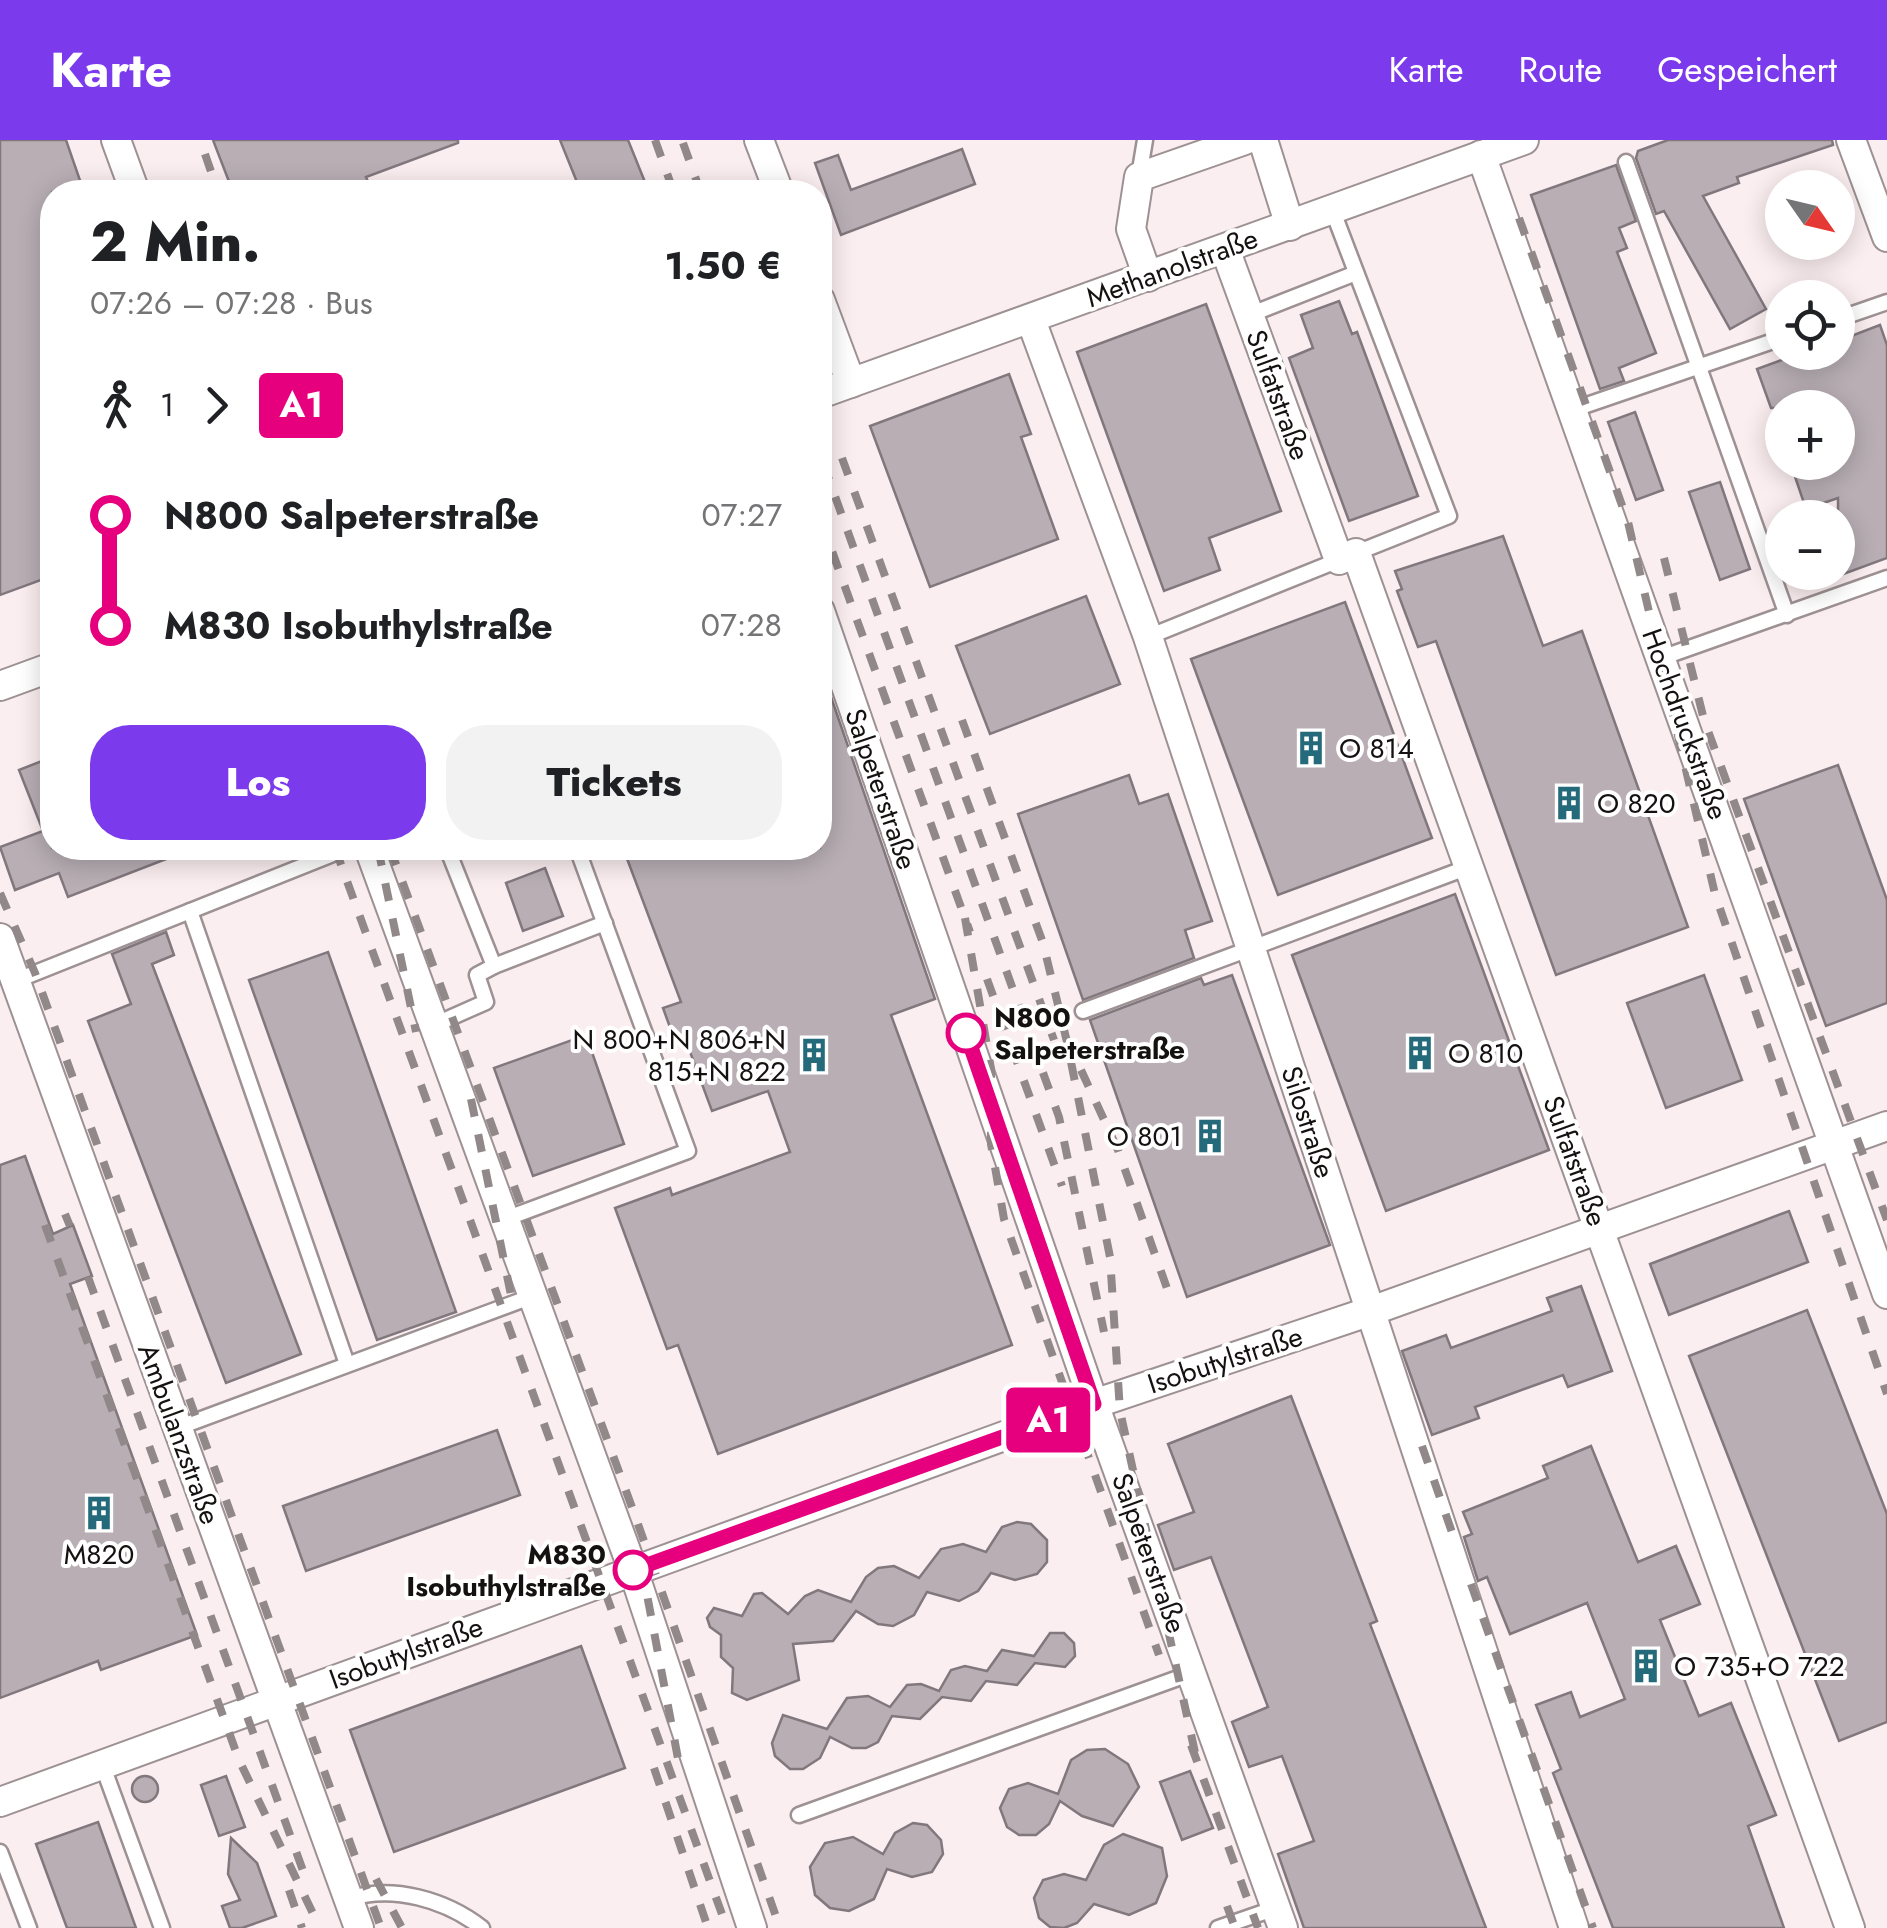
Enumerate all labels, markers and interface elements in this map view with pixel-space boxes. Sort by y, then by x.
text: Karte [50,36,172,105]
text: Karte [1389,45,1464,95]
text: Route [1519,45,1602,95]
text: Gespeichert [1657,45,1837,95]
north arrow [1765,170,1855,260]
map controls [1765,170,1855,590]
text: 2 Min. [90,202,260,282]
street label: Methanolstraße [1081,218,1263,318]
text: 1.50 € [664,238,782,293]
text: 07:26 – 07:28 · Bus [90,280,373,326]
button: locate [1765,280,1855,370]
street label: Sulfatstraße [1235,324,1321,466]
icon: walk [90,378,145,433]
icon: forward [189,378,244,433]
text: A1 [279,380,323,430]
text: 1 [160,382,174,428]
button: + [1765,390,1855,480]
text: N800 Salpeterstraße [164,488,539,543]
text: 07:27 [701,492,782,538]
button: − [1765,500,1855,590]
text: M830 Isobuthylstraße [164,598,553,653]
text: 07:28 [701,602,782,648]
street label: Hochdruckstraße [1631,623,1739,825]
street label: Salpeterstraße [834,703,928,875]
button: Los [90,725,426,840]
button: Tickets [446,725,782,840]
place label: O 814 [1339,728,1414,769]
building icon: O 814 [1292,729,1330,767]
place label: O 820 [1597,783,1676,824]
building icon: O 820 [1550,784,1588,822]
place label: N800 Salpeterstraße [994,997,1185,1070]
marker: N800 Salpeterstraße [947,1014,985,1052]
place label: N 800+N 806+N 815+N 822 [573,1019,786,1092]
place label: O 810 [1448,1033,1523,1074]
building icon: O 810 [1401,1034,1439,1072]
building icon: N 800+N 806+N 815+N 822 [795,1036,833,1074]
street label: Silostraße [1271,1061,1345,1183]
street label: Sulfatstraße [1532,1090,1618,1232]
place label: O 801 [1107,1116,1182,1157]
building icon: O 801 [1191,1117,1229,1155]
street label: Isobutylstraße [1142,1316,1308,1404]
street label: Ambulanzstraße [127,1338,231,1530]
line badge: A1 [1003,1388,1093,1452]
text: A1 [1026,1395,1070,1445]
street label: Salpeterstraße [1101,1467,1197,1639]
building icon: M820 [80,1494,118,1532]
place label: M820 [64,1534,134,1575]
place label: M830 Isobuthylstraße [406,1534,606,1607]
marker: M830 Isobuthylstraße [614,1551,652,1589]
street label: Isobutylstraße [323,1606,489,1700]
place label: O 735+O 722 [1674,1646,1845,1687]
building icon: O 735+O 722 [1627,1647,1665,1685]

